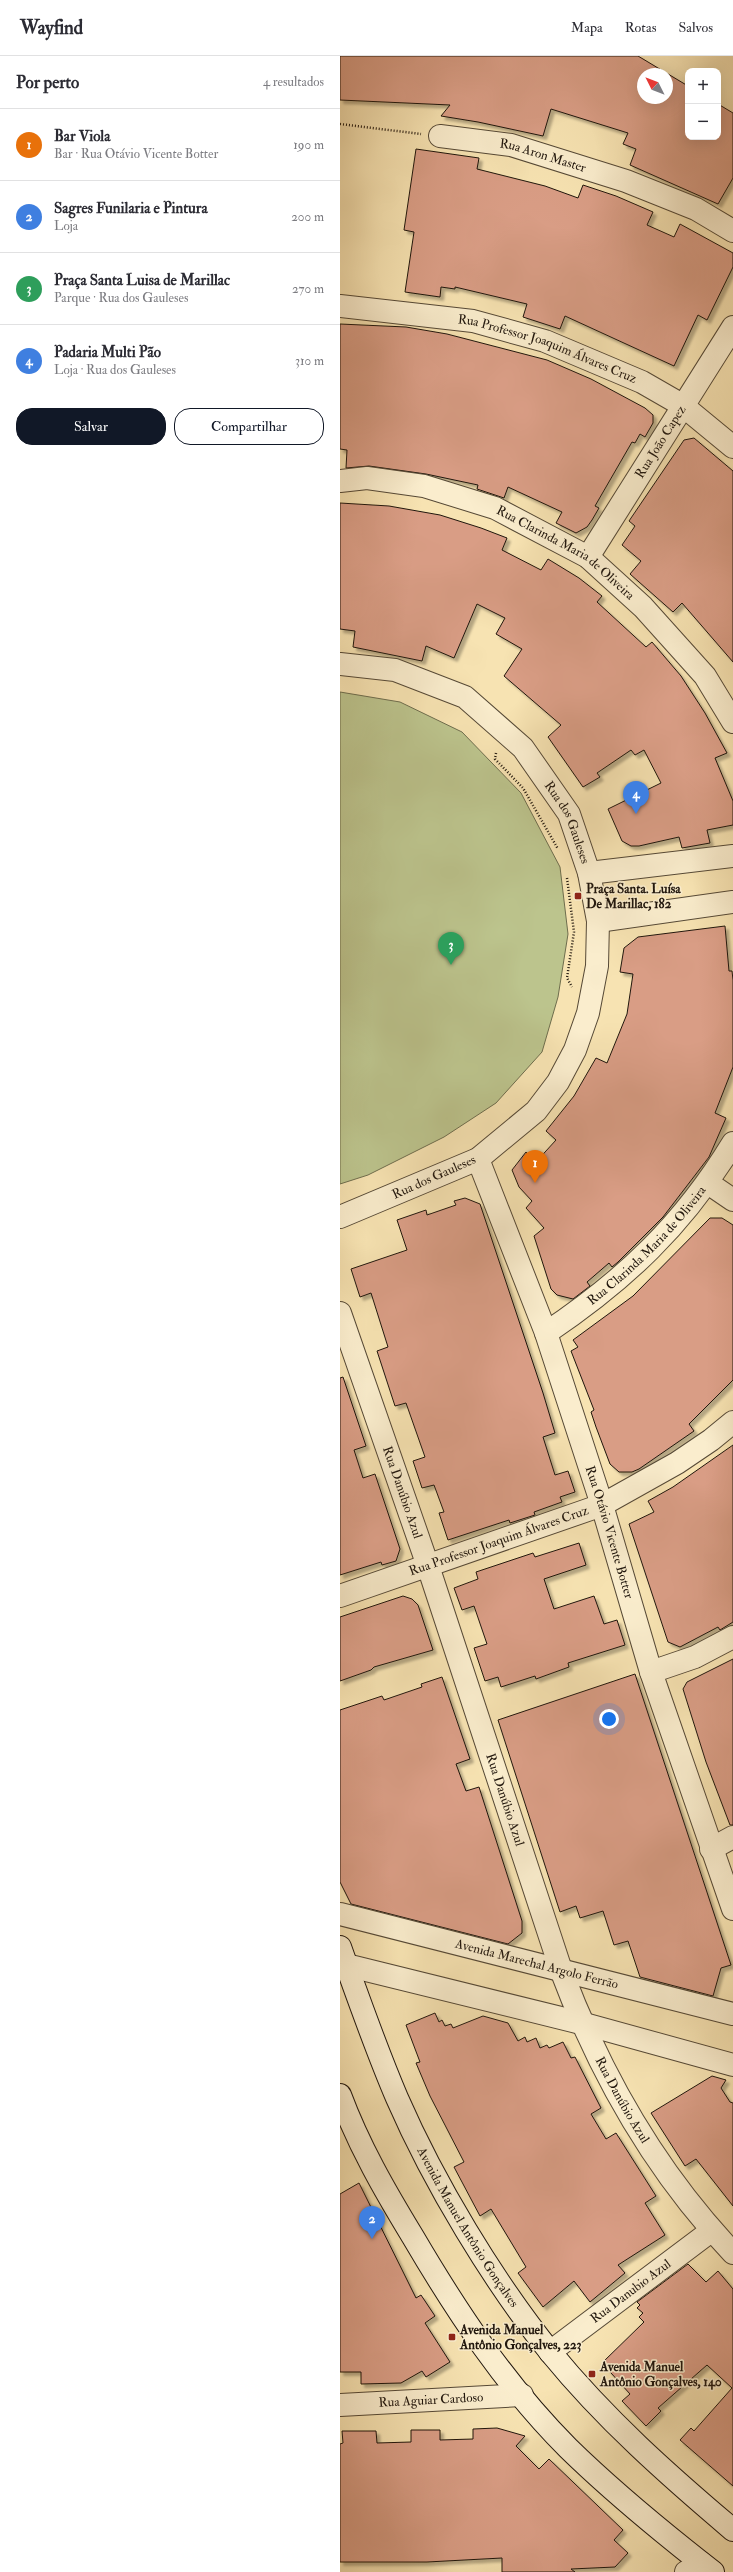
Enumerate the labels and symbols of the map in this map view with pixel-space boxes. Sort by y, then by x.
north arrow [637,68,673,104]
street label: Rua Aron Master [499,136,588,176]
street label: Rua Professor Joaquim Álvares Cruz [457,311,640,387]
street label: Rua João Capez [632,402,690,481]
street label: Rua Clarinda Maria de Oliveira [494,502,638,604]
street label: Rua dos Gauleses [541,778,593,866]
pin: 4 [623,781,649,814]
place label: Praça Santa. Luísa De Marillac, 182 [586,881,681,912]
marker: Praça Santa. Luísa De Marillac, 182 [573,891,583,901]
pin: 3 [438,932,464,965]
pin: 1 [522,1150,548,1183]
street label: Rua dos Gauleses [390,1151,479,1203]
street label: Rua Clarinda Maria de Oliveira [584,1182,710,1309]
street label: Rua Danúbio Azul [379,1444,426,1541]
street label: Rua Otávio Vicente Botter [582,1464,637,1601]
street label: Rua Professor Joaquim Álvares Cruz [407,1502,591,1579]
your location [599,1709,619,1729]
street label: Rua Danúbio Azul [482,1751,528,1849]
street label: Avenida Marechal Argolo Ferrão [453,1935,620,1992]
street label: Rua Danúbio Azul [592,2054,653,2147]
street label: Avenida Manuel Antônio Gonçalves [413,2144,522,2311]
pin: 2 [359,2206,385,2239]
street label: Rua Danubio Azul [587,2255,675,2327]
place label: Avenida Manuel Antônio Gonçalves, 223 [459,2322,582,2353]
marker: Avenida Manuel Antônio Gonçalves, 223 [447,2332,457,2342]
place label: Avenida Manuel Antônio Gonçalves, 140 [599,2359,722,2390]
marker: Avenida Manuel Antônio Gonçalves, 140 [587,2369,597,2379]
street label: Rua Aguiar Cardoso [378,2389,484,2411]

